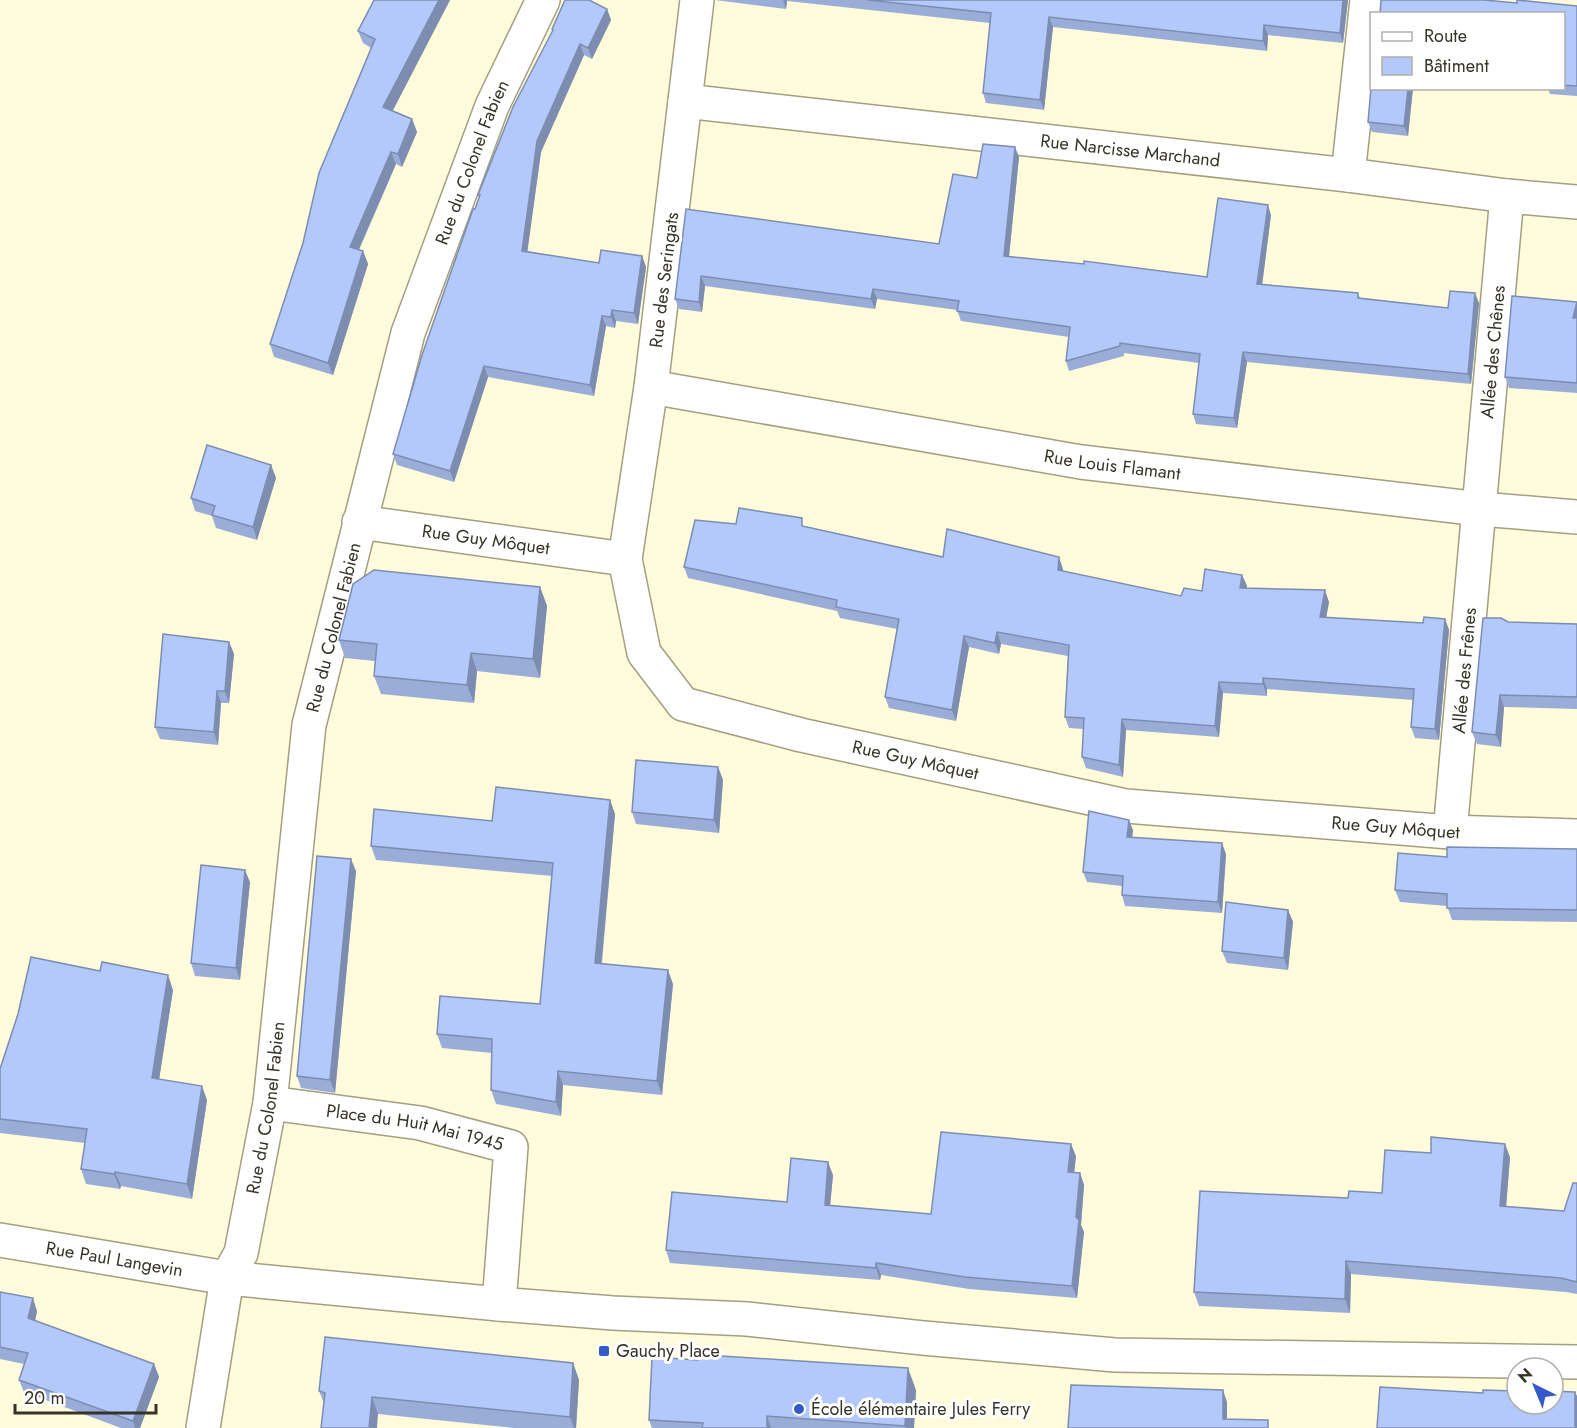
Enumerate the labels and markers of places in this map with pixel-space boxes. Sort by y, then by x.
place label: Gauchy Place [616,1338,720,1364]
marker: Gauchy Place [597,1344,611,1358]
place label: École élémentaire Jules Ferry [811,1396,1030,1422]
marker: École élémentaire Jules Ferry [792,1402,806,1416]

